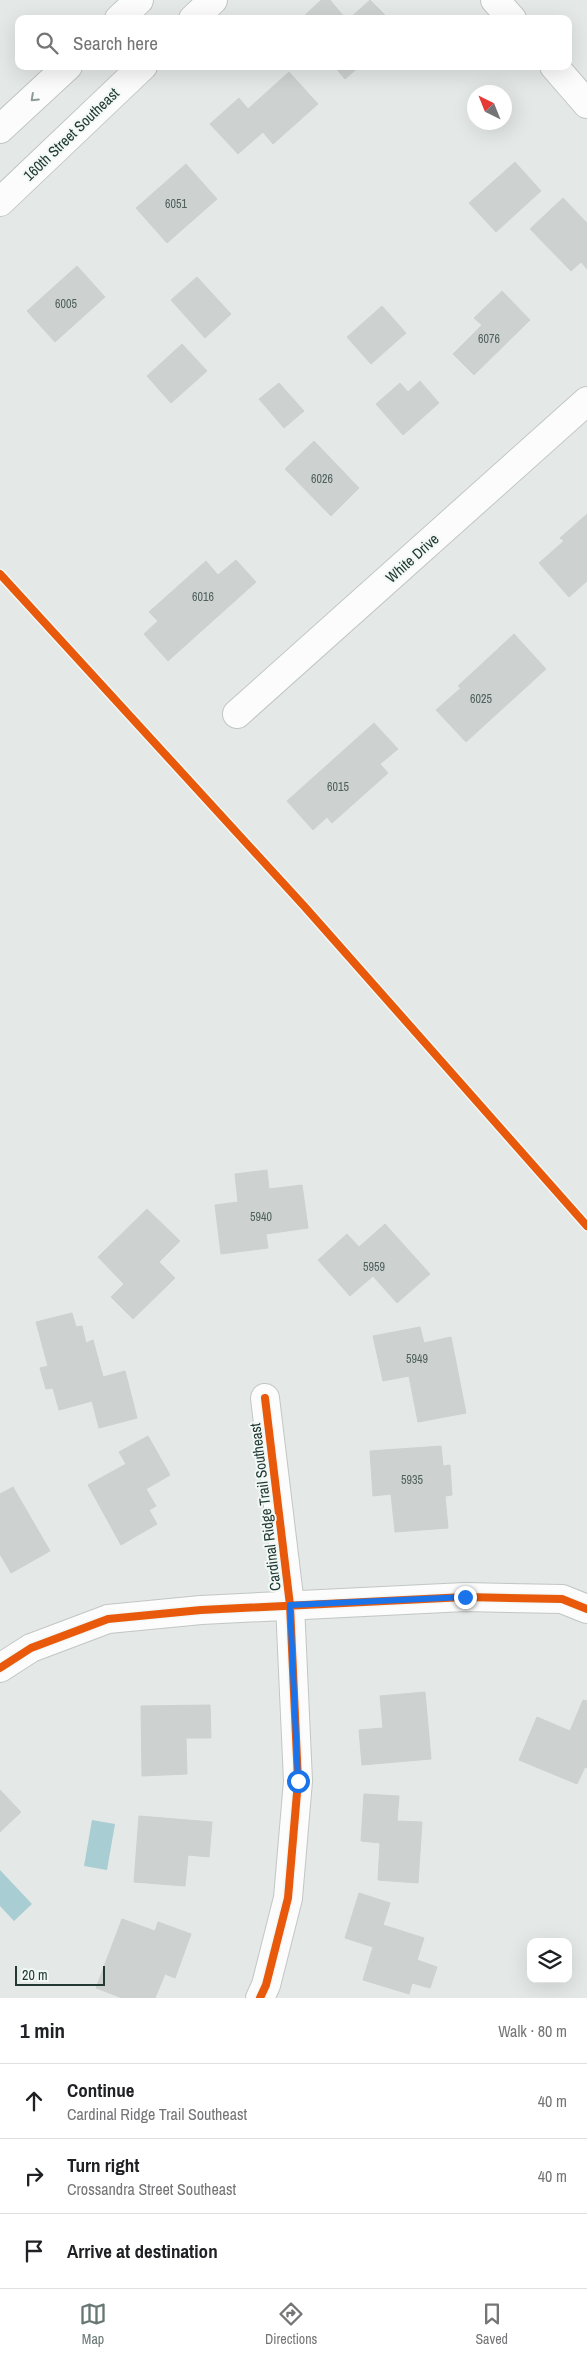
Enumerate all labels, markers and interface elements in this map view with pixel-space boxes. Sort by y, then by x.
search box [15,15,572,70]
icon: search [33,29,61,57]
text: Search here [73,30,158,56]
street label: 160th Street Southeast [18,82,124,185]
north arrow [467,85,512,130]
one-way arrow [30,92,39,101]
house number: 6051 [165,196,187,212]
house number: 6005 [55,296,77,312]
house number: 6076 [478,331,500,347]
house number: 6026 [311,471,333,487]
street label: White Drive [381,528,443,588]
house number: 6016 [192,589,214,605]
house number: 6025 [470,691,492,707]
house number: 6015 [327,779,349,795]
house number: 5940 [250,1209,272,1225]
house number: 5959 [363,1259,385,1275]
house number: 5949 [406,1351,428,1367]
street label: Cardinal Ridge Trail Southeast [244,1421,286,1592]
house number: 5935 [401,1472,423,1488]
route end [454,1586,477,1609]
route start [287,1770,310,1793]
map controls [527,1938,572,1983]
button: layers [527,1938,572,1983]
scale bar [15,1963,105,1986]
text: 20 m [22,1966,48,1984]
text: 1 min [20,2016,65,2045]
text: Walk · 80 m [498,2020,567,2042]
text: Continue [67,2077,135,2103]
icon: ahead [20,2087,48,2115]
text: 40 m [538,2090,567,2112]
text: Cardinal Ridge Trail Southeast [67,2103,247,2125]
text: Turn right [67,2152,139,2178]
icon: right [20,2162,48,2190]
text: 40 m [538,2165,567,2187]
text: Crossandra Street Southeast [67,2178,236,2200]
icon: arrive [20,2237,48,2265]
text: Arrive at destination [67,2238,218,2264]
tab: Map [79,2300,107,2348]
tab: Directions [265,2300,317,2348]
tab: Saved [475,2300,508,2348]

